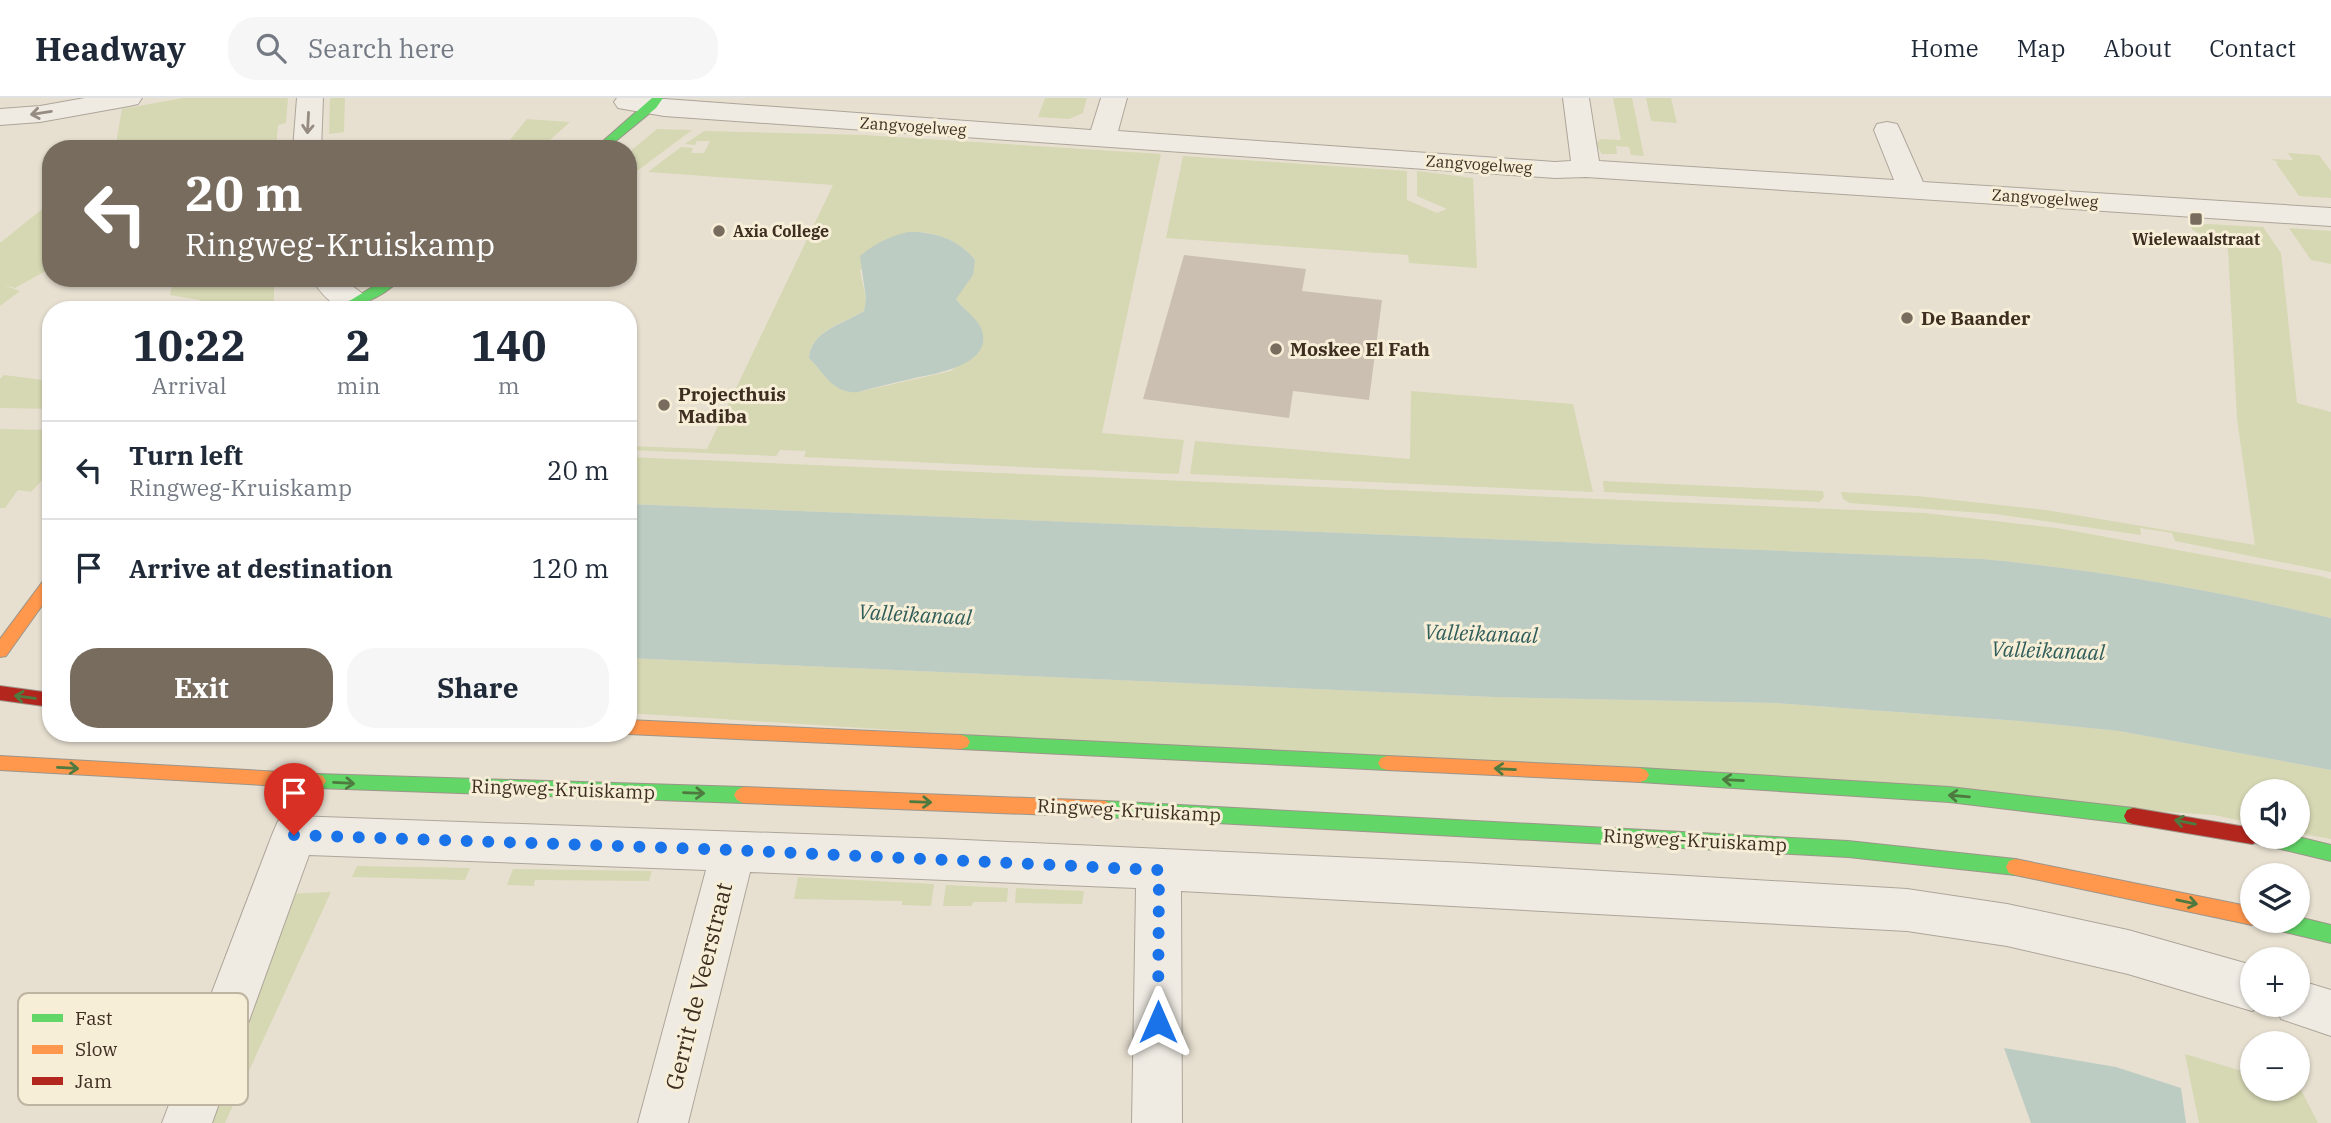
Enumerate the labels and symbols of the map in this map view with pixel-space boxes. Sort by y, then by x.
one-way arrow [30,107,52,120]
one-way arrow [301,112,314,134]
street label: Zangvogelweg [859,112,967,140]
street label: Zangvogelweg [1425,150,1533,178]
street label: Zangvogelweg [1991,184,2099,212]
marker: Wielewaalstraat [2188,211,2204,227]
place label: Axia College [733,221,829,241]
marker: Axia College [711,223,727,239]
place label: Wielewaalstraat [2132,229,2260,249]
place label: De Baander [1921,306,2031,330]
marker: De Baander [1899,310,1915,326]
place label: Moskee El Fath [1290,337,1430,361]
marker: Moskee El Fath [1268,341,1284,357]
place label: Projecthuis Madiba [678,382,786,428]
marker: Projecthuis Madiba [656,397,672,413]
water label: Valleikanaal [857,597,974,631]
water label: Valleikanaal [1424,617,1539,649]
water label: Valleikanaal [1991,634,2106,666]
one-way arrow [15,690,37,703]
one-way arrow [56,761,79,774]
one-way arrow [1494,762,1517,775]
pin [264,763,324,835]
one-way arrow [1721,773,1744,786]
street label: Ringweg-Kruiskamp [471,774,655,804]
one-way arrow [332,776,355,789]
one-way arrow [682,787,705,800]
one-way arrow [1949,789,1971,802]
street label: Ringweg-Kruiskamp [1036,793,1222,827]
one-way arrow [910,795,933,808]
one-way arrow [2174,815,2197,828]
street label: Ringweg-Kruiskamp [1602,823,1788,857]
street label: Gerrit de Veerstraat [658,879,738,1093]
one-way arrow [2175,896,2198,909]
position arrow [1121,985,1195,1059]
legend [18,993,248,1105]
text: Fast [75,1006,113,1030]
text: Slow [75,1037,117,1061]
text: Jam [75,1069,112,1093]

